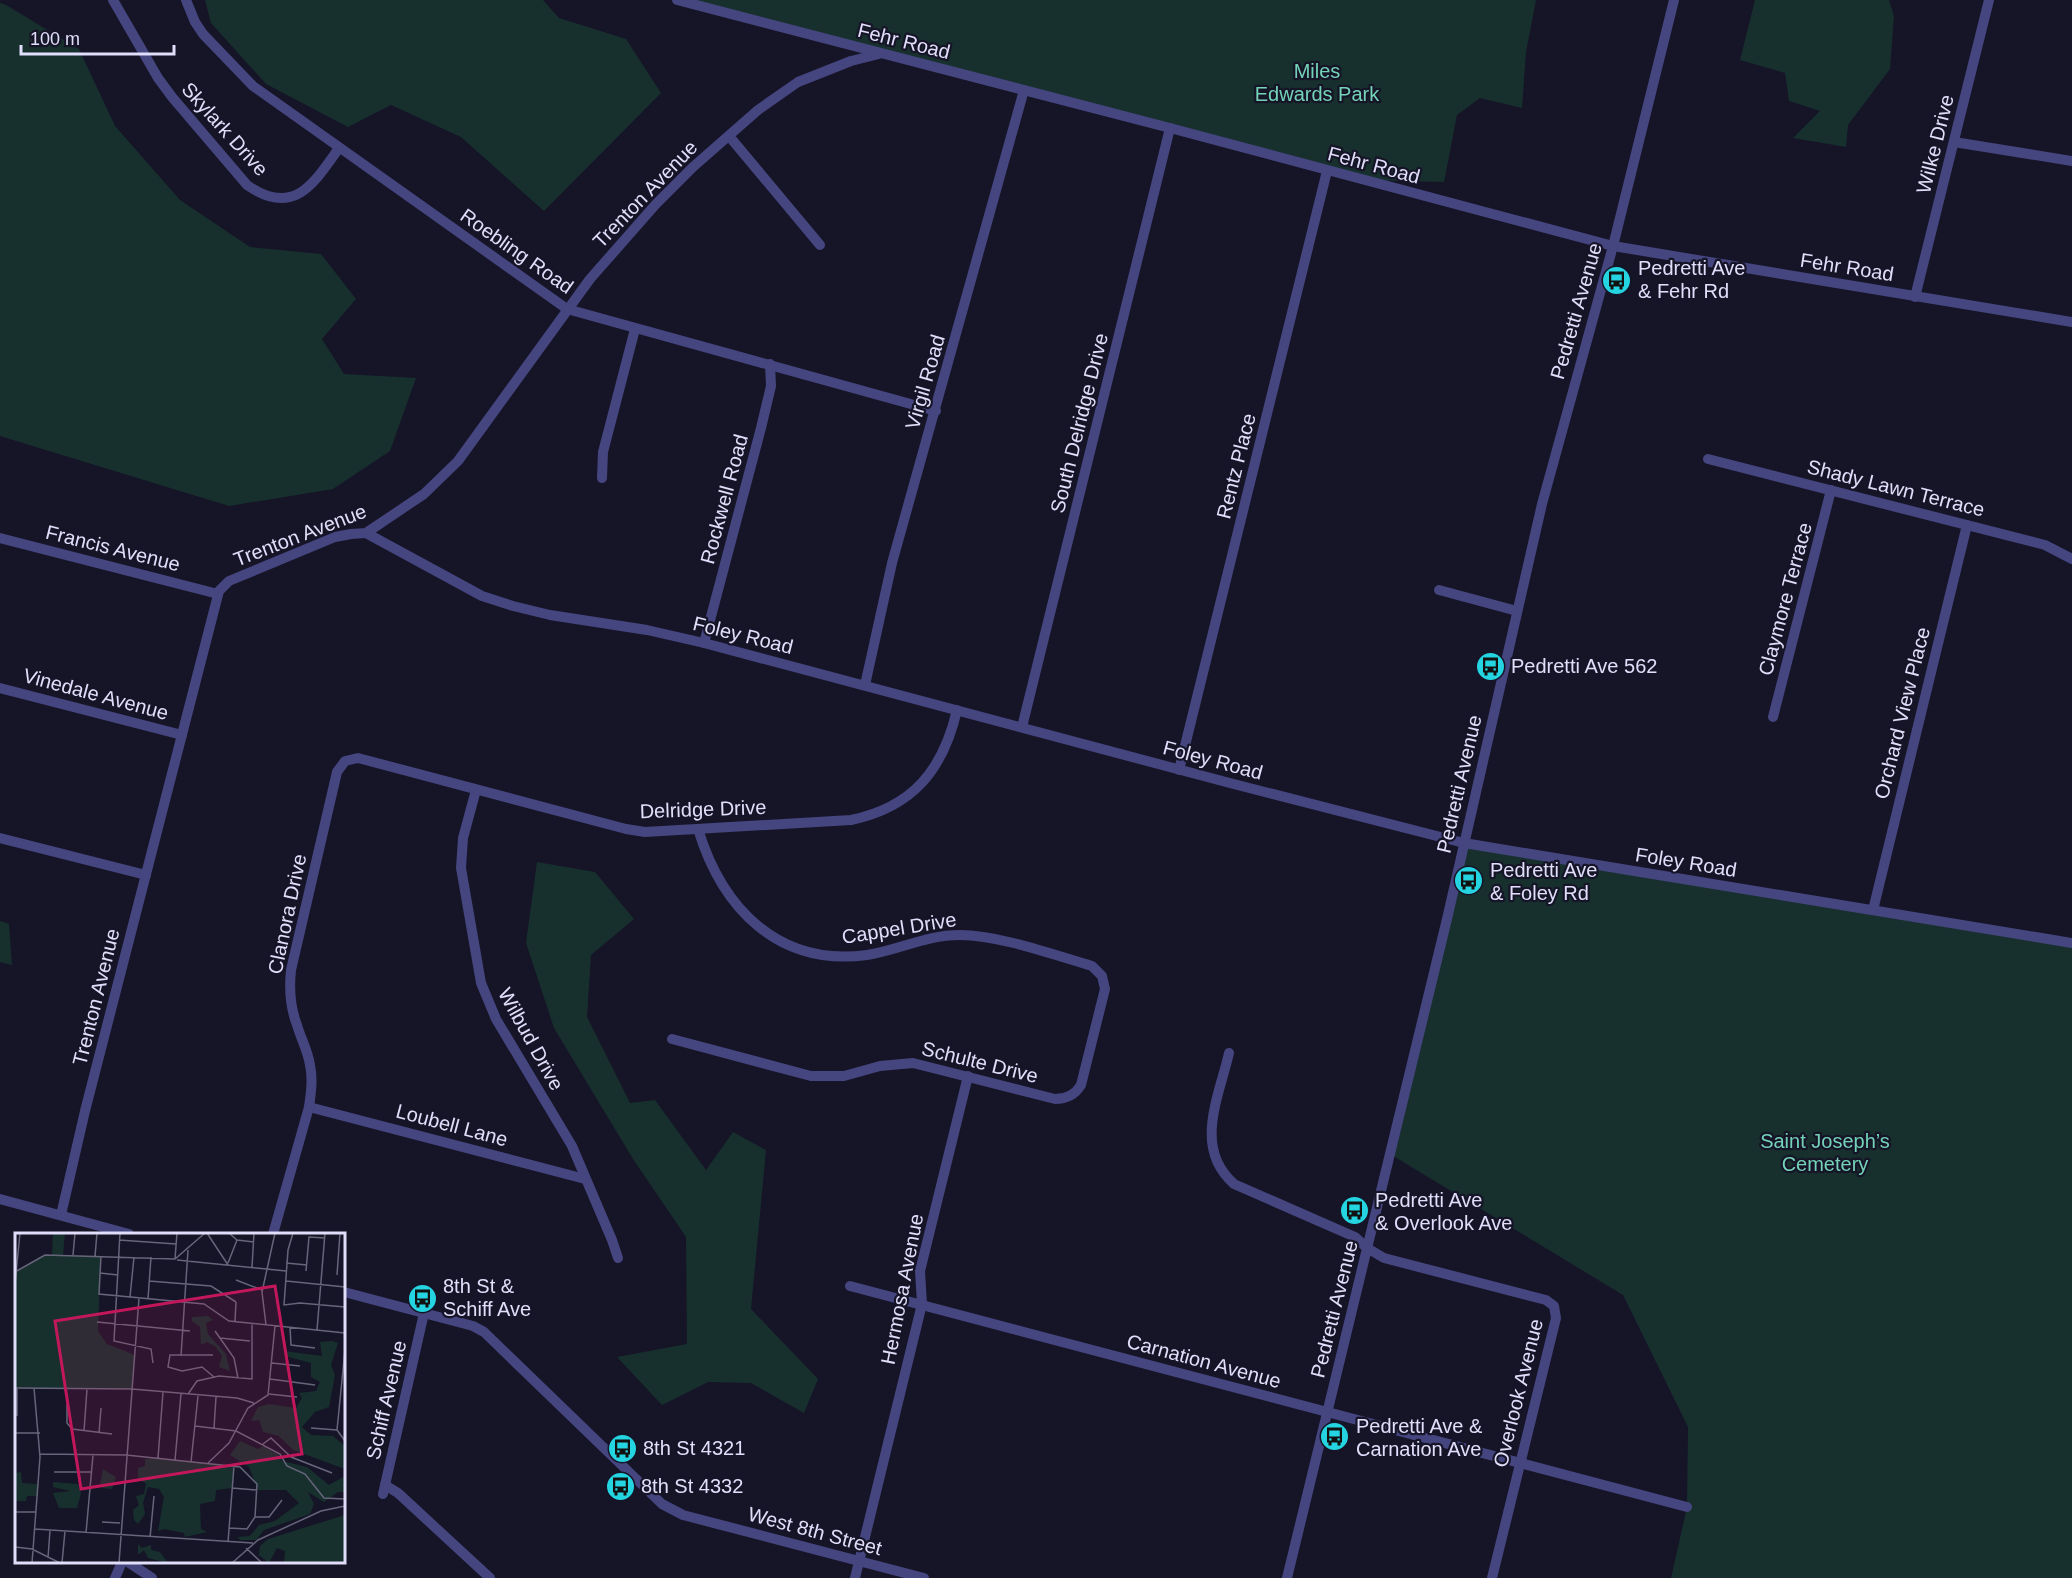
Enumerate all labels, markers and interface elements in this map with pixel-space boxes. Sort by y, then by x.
scale bar [21,18,174,56]
street label: Fehr Road [855,19,953,63]
text: 100 m [30,29,80,49]
park label: Miles Edwards Park [1255,60,1380,105]
street label: Skylark Drive [177,78,273,180]
street label: Wilke Drive [1912,92,1958,196]
street label: Trenton Avenue [588,136,702,252]
street label: Fehr Road [1326,142,1422,188]
street label: Roebling Road [456,204,578,298]
street label: Pedretti Avenue [1546,240,1606,382]
street label: Fehr Road [1799,249,1895,285]
place label: Pedretti Ave & Fehr Rd [1638,257,1745,302]
bus stop icon: Pedretti Ave & Fehr Rd [1601,264,1633,296]
street label: South Delridge Drive [1046,331,1112,515]
street label: Virgil Road [901,332,949,432]
street label: Rentz Place [1212,411,1260,521]
street label: Rockwell Road [696,432,752,566]
street label: Shady Lawn Terrace [1805,455,1987,521]
street label: Trenton Avenue [231,500,369,570]
street label: Claymore Terrace [1754,520,1816,678]
street label: Francis Avenue [44,521,182,575]
street label: Foley Road [691,612,795,658]
street label: Orchard View Place [1870,625,1934,801]
bus stop icon: Pedretti Ave 562 [1474,650,1506,682]
place label: Pedretti Ave 562 [1511,655,1657,677]
street label: Vinedale Avenue [21,664,171,724]
street label: Pedretti Avenue [1432,713,1486,855]
street label: Foley Road [1161,736,1265,784]
street label: Delridge Drive [639,796,767,822]
street label: Foley Road [1634,843,1738,881]
street label: Clanora Drive [264,852,310,976]
place label: Pedretti Ave & Foley Rd [1490,859,1597,904]
bus stop icon: Pedretti Ave & Foley Rd [1453,865,1485,897]
street label: Cappel Drive [840,908,958,948]
street label: Trenton Avenue [68,926,124,1068]
street label: Wilbud Drive [494,984,568,1094]
street label: Schulte Drive [920,1037,1040,1087]
street label: Loubell Lane [394,1100,510,1150]
park label: Saint Joseph’s Cemetery [1760,1130,1890,1175]
place label: Pedretti Ave & Overlook Ave [1375,1189,1512,1234]
bus stop icon: Pedretti Ave & Overlook Ave [1338,1195,1370,1227]
street label: Hermosa Avenue [877,1212,927,1366]
inset map [15,1233,345,1563]
street label: Pedretti Avenue [1306,1238,1362,1380]
place label: 8th St & Schiff Ave [443,1275,531,1320]
bus stop icon: 8th St & Schiff Ave [406,1282,438,1314]
street label: Overlook Avenue [1489,1317,1547,1469]
street label: Carnation Avenue [1125,1330,1283,1392]
street label: Schiff Avenue [362,1338,410,1462]
place label: Pedretti Ave & Carnation Ave [1356,1415,1483,1460]
bus stop icon: Pedretti Ave & Carnation Ave [1319,1421,1351,1453]
bus stop icon: 8th St 4321 [606,1432,638,1464]
place label: 8th St 4321 [643,1437,745,1459]
bus stop icon: 8th St 4332 [604,1470,636,1502]
place label: 8th St 4332 [641,1475,743,1497]
street label: West 8th Street [746,1503,885,1560]

